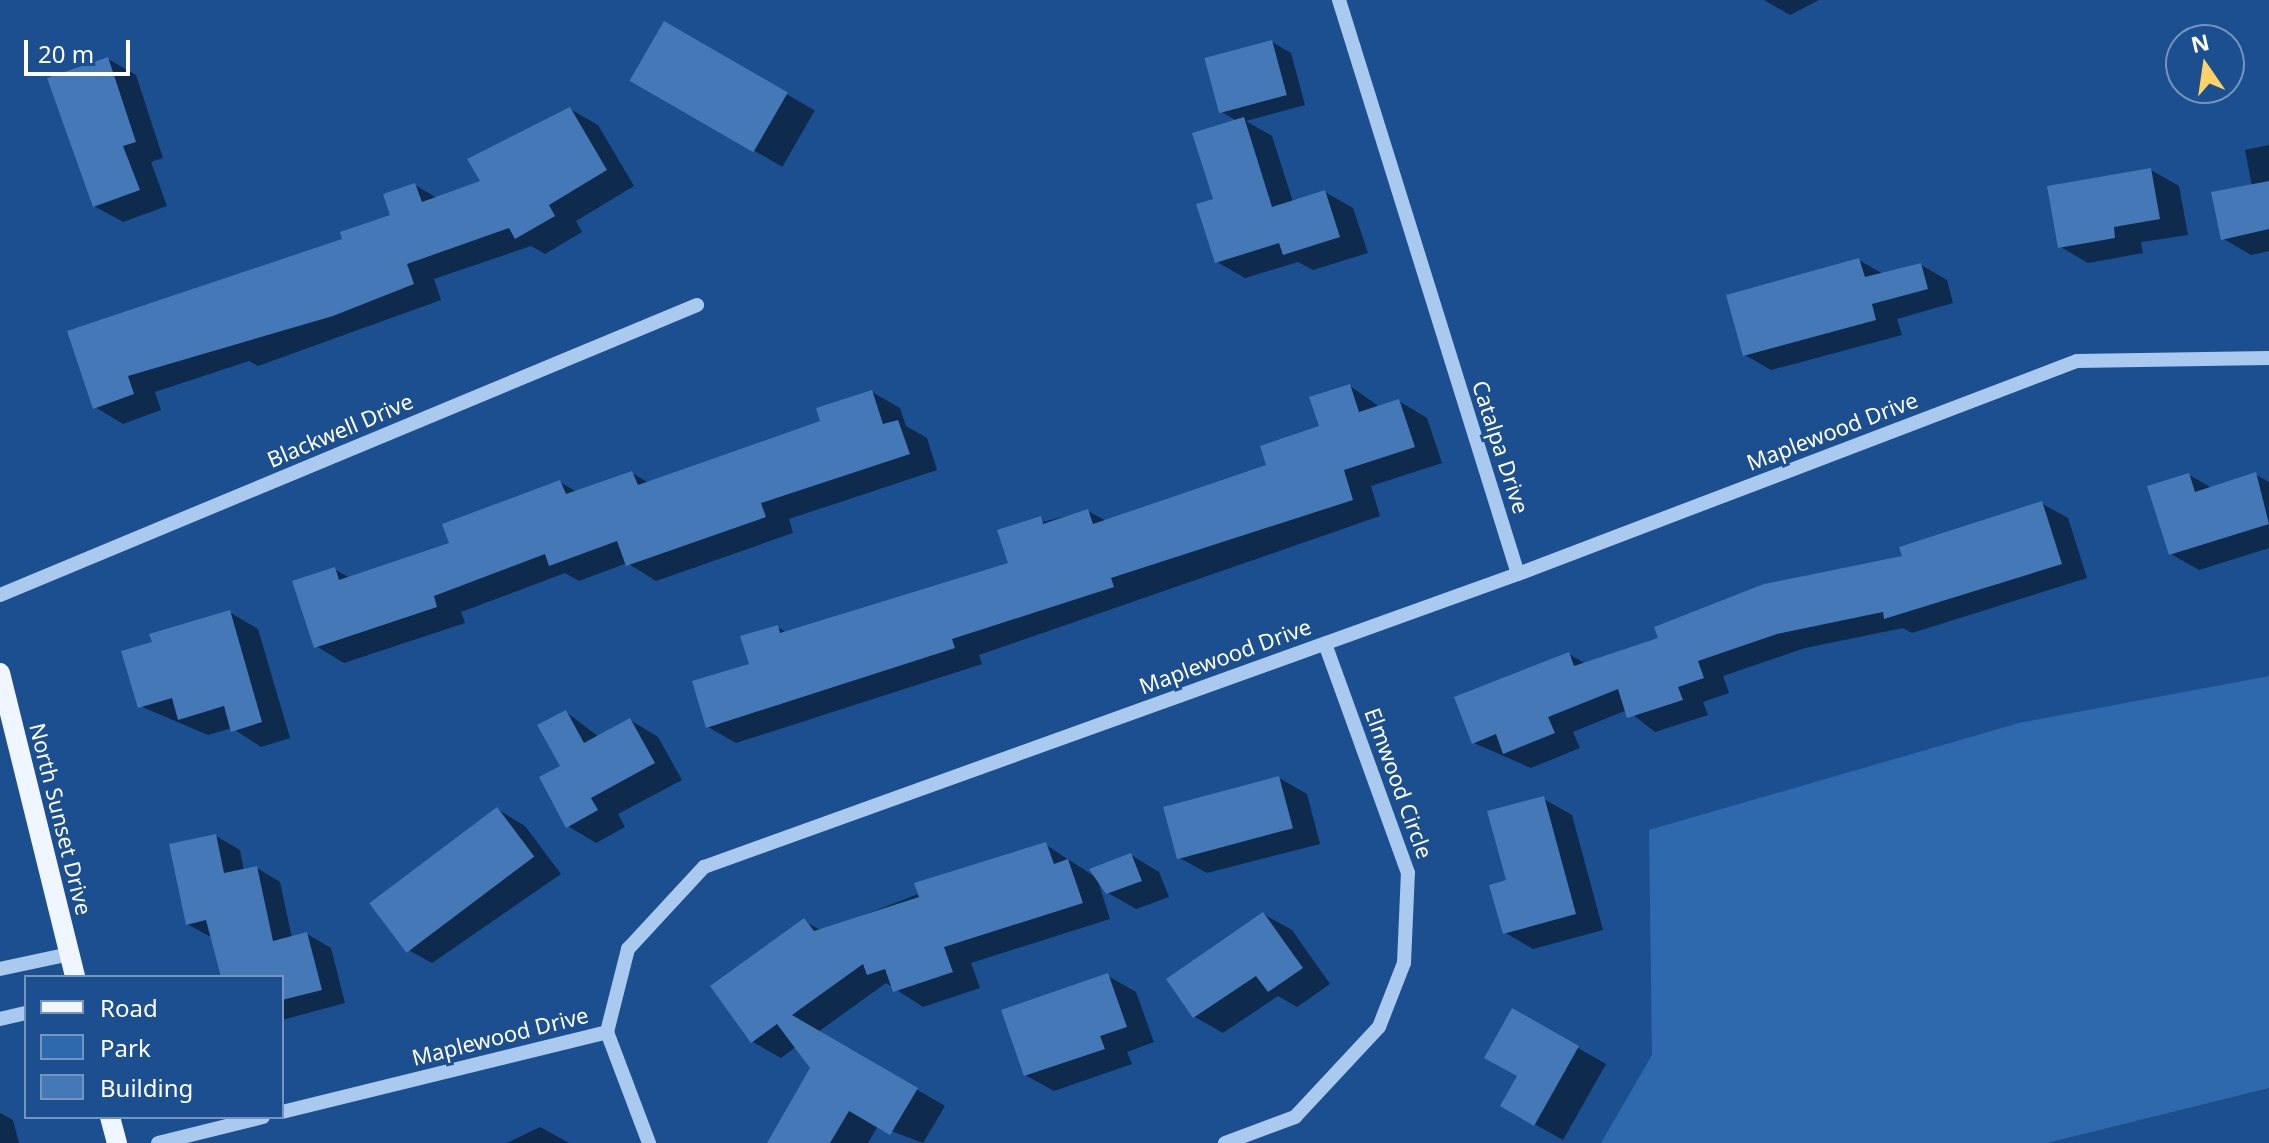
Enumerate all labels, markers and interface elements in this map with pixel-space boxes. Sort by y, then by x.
scale bar [28,24,134,74]
north arrow [2165,24,2245,104]
text: N [2188,26,2212,59]
text: 20 m [38,37,94,70]
street label: Catalpa Drive [1467,377,1535,517]
street label: Maplewood Drive [1743,386,1921,476]
street label: Blackwell Drive [263,387,417,473]
street label: Maplewood Drive [1135,613,1315,699]
street label: Elmwood Circle [1359,704,1439,862]
street label: North Sunset Drive [24,720,98,918]
legend [24,975,284,1119]
text: Road [100,991,158,1024]
street label: Maplewood Drive [409,1001,591,1071]
text: Park [100,1031,151,1064]
text: Building [100,1071,193,1104]

